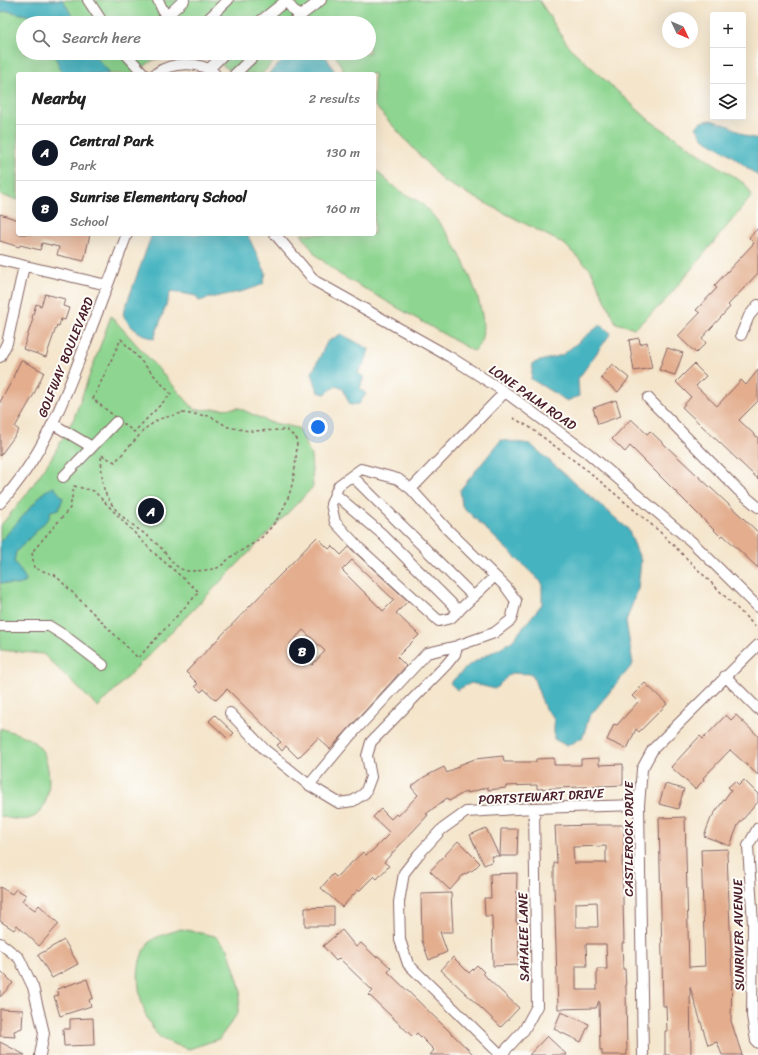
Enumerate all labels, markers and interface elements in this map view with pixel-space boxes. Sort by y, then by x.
north arrow [662,12,698,48]
map controls [710,12,746,120]
button: + [710,12,746,48]
search box [16,16,376,60]
text: Search here [62,25,141,51]
icon: search [30,27,52,49]
button: − [710,48,746,84]
text: Nearby [32,83,86,113]
button: layers [710,84,746,120]
text: 2 results [309,87,360,110]
text: Central Park [70,128,154,154]
text: A [41,141,49,164]
text: 130 m [326,141,360,164]
text: Park [70,154,97,177]
text: Sunrise Elementary School [70,184,247,210]
text: B [41,197,49,220]
text: 160 m [325,197,360,220]
text: School [70,210,108,233]
street label: GOLFWAY BOULEVARD [31,293,100,421]
street label: LONE PALM ROAD [484,358,582,436]
your location [308,417,328,437]
pin: A [138,496,164,526]
pin: B [289,636,315,666]
street label: CASTLEROCK DRIVE [617,780,640,897]
street label: PORTSTEWART DRIVE [478,782,605,811]
street label: SUNRIVER AVENUE [726,878,751,991]
street label: SAHALEE LANE [511,892,536,982]

